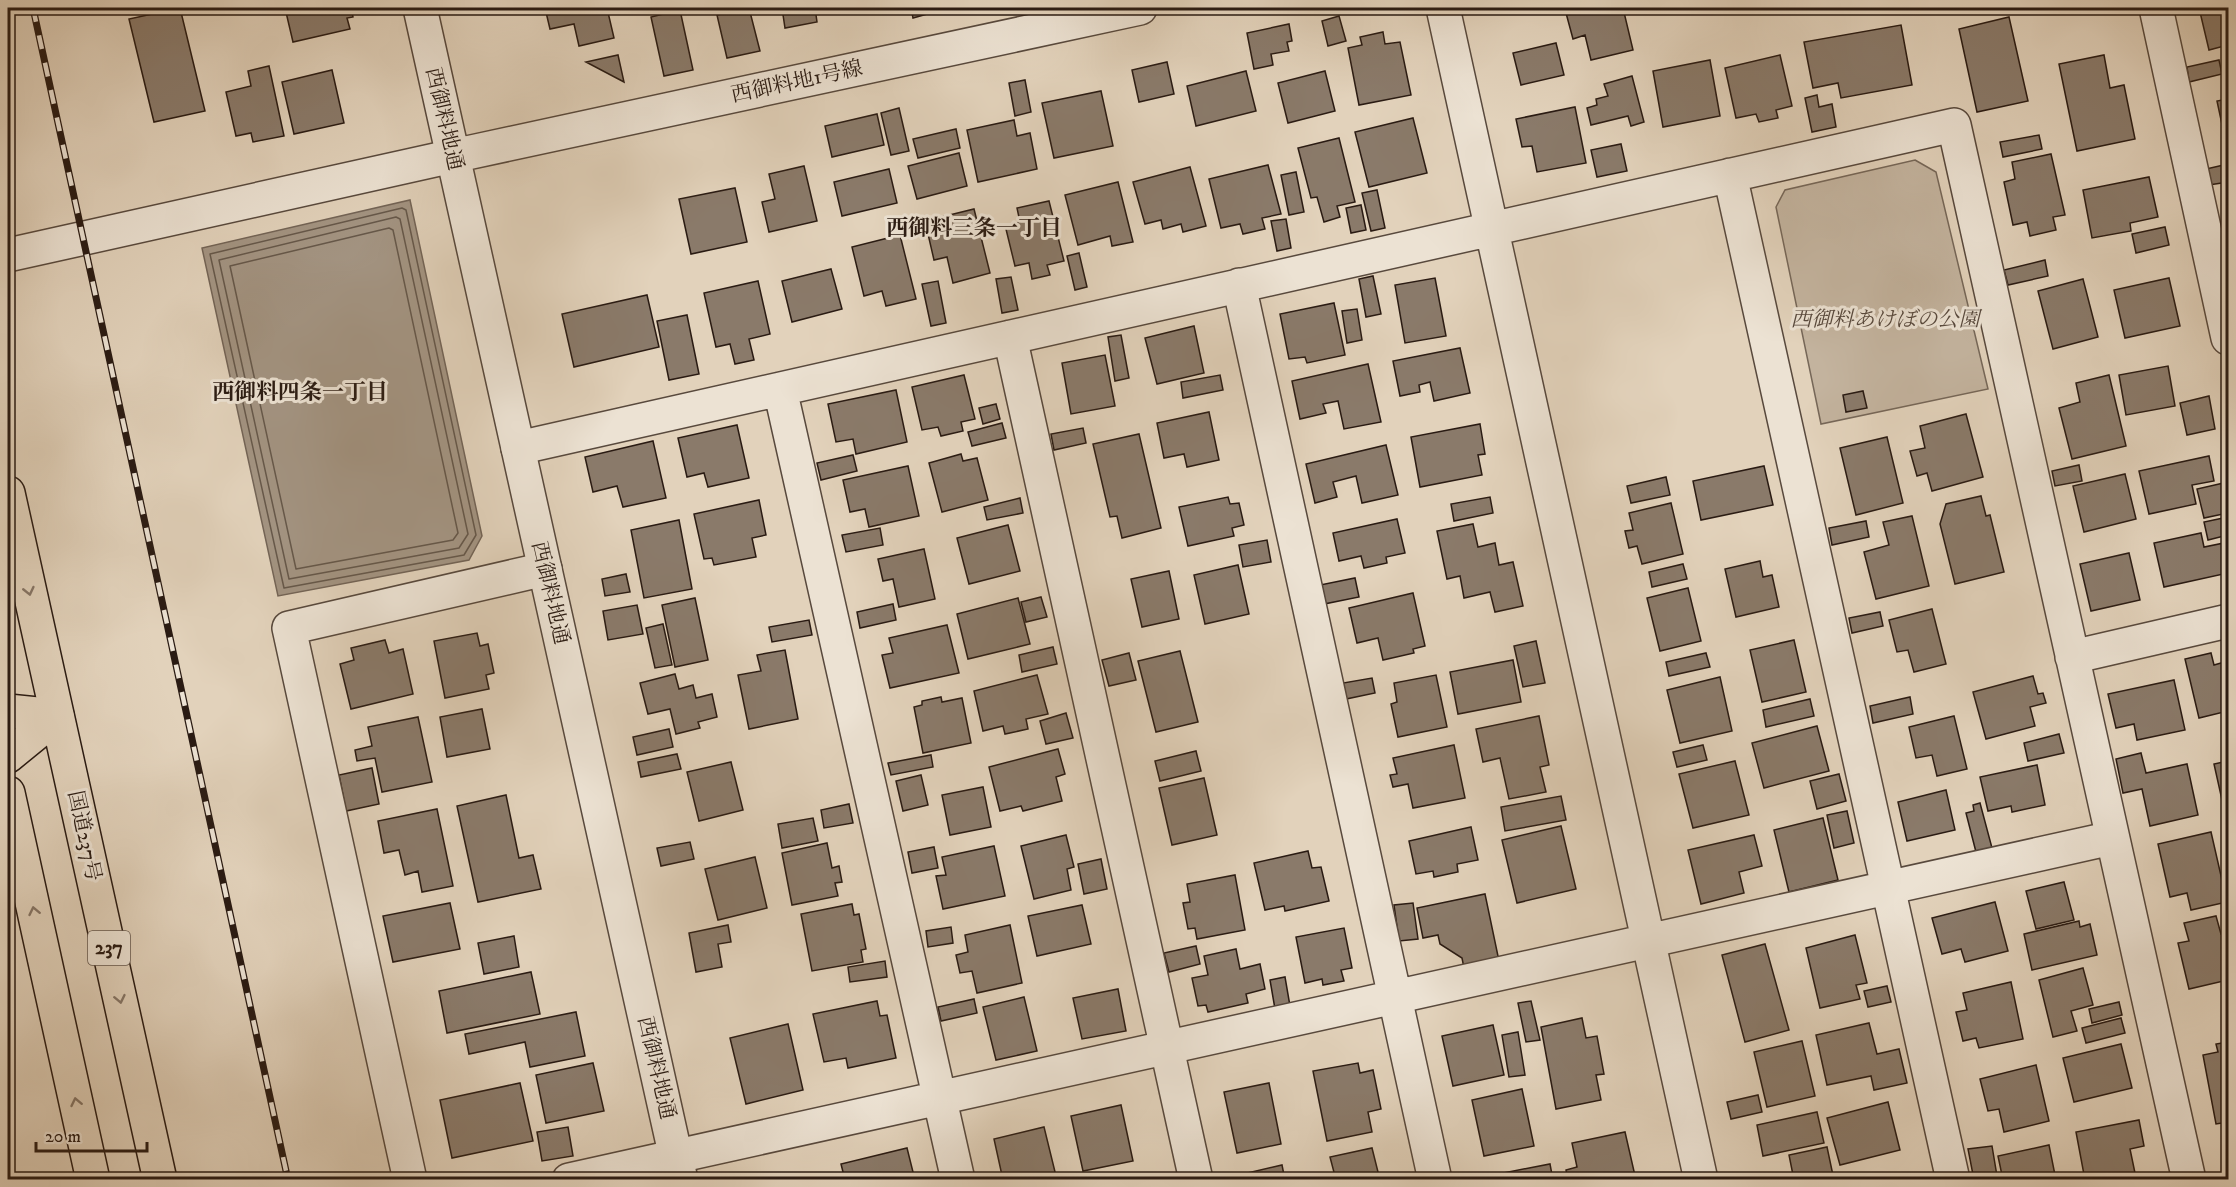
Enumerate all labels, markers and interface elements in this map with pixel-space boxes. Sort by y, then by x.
street label: 西御料地1号線 [729,55,865,109]
street label: 西御料地通 [420,65,468,173]
district label: 西御料三条一丁目 [886,215,1062,242]
park label: 西御料あけぼの公園 [1791,307,1982,333]
district label: 西御料四条一丁目 [212,379,388,406]
street label: 西御料地通 [526,539,574,647]
one-way arrow [22,586,35,596]
street label: 国道237号 [62,788,106,884]
one-way arrow [28,907,41,917]
road number: 237 [88,931,130,965]
one-way arrow [113,994,126,1004]
street label: 西御料地通 [632,1014,680,1122]
one-way arrow [70,1097,83,1107]
scale bar [36,1115,147,1153]
text: 20 m [45,1126,81,1148]

